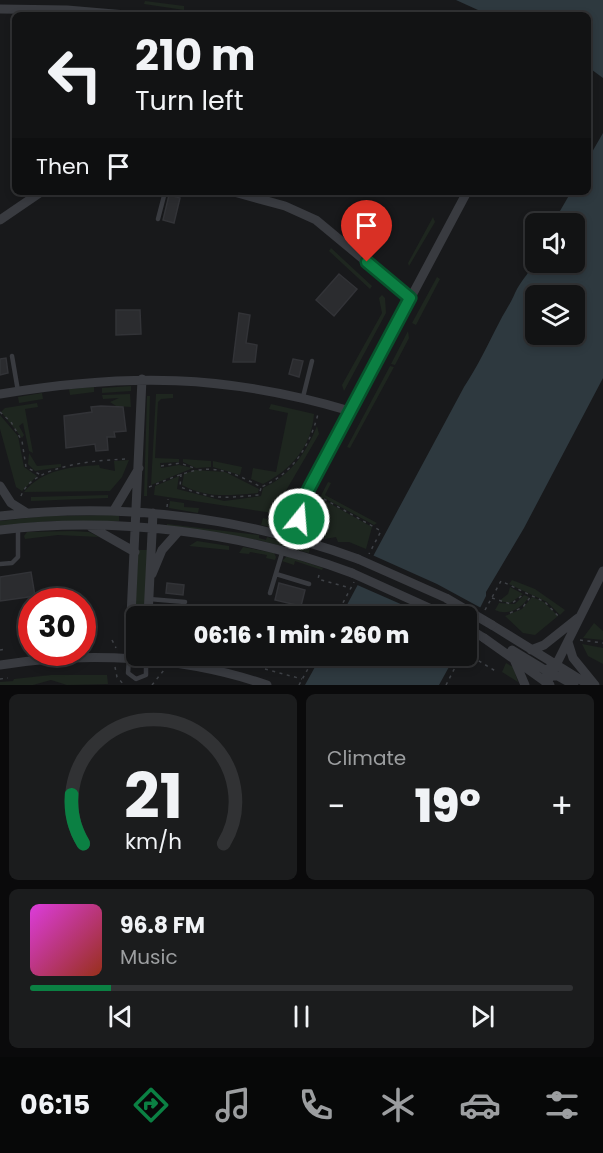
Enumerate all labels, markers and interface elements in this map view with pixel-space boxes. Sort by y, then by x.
text: 210 m [135,26,256,85]
icon: left [36,36,114,114]
text: Turn left [135,82,244,119]
icon: arrive [102,150,135,183]
text: Then [36,151,90,182]
pin [341,200,392,262]
icon: arrive [350,209,383,242]
map controls [525,213,585,345]
button: sound [525,213,585,273]
button: layers [525,285,585,345]
position arrow [267,487,331,551]
speed limit sign: 30 [18,588,96,666]
text: 06:16 · 1 min · 260 m [194,620,409,651]
text: Climate [327,744,406,772]
text: 21 [123,752,183,840]
text: 19° [415,775,481,838]
text: − [327,783,345,830]
text: + [550,783,573,830]
text: km/h [124,826,182,857]
text: 96.8 FM [120,910,205,941]
text: Music [120,943,178,971]
icon: previous [104,1000,137,1033]
icon: pause [285,1000,318,1033]
icon: next [466,1000,499,1033]
icon: directions [130,1084,172,1126]
icon: music [212,1084,254,1126]
icon: phone [295,1084,337,1126]
icon: climate [377,1084,419,1126]
icon: car [459,1084,501,1126]
icon: filters [541,1084,583,1126]
text: 06:15 [20,1086,90,1123]

